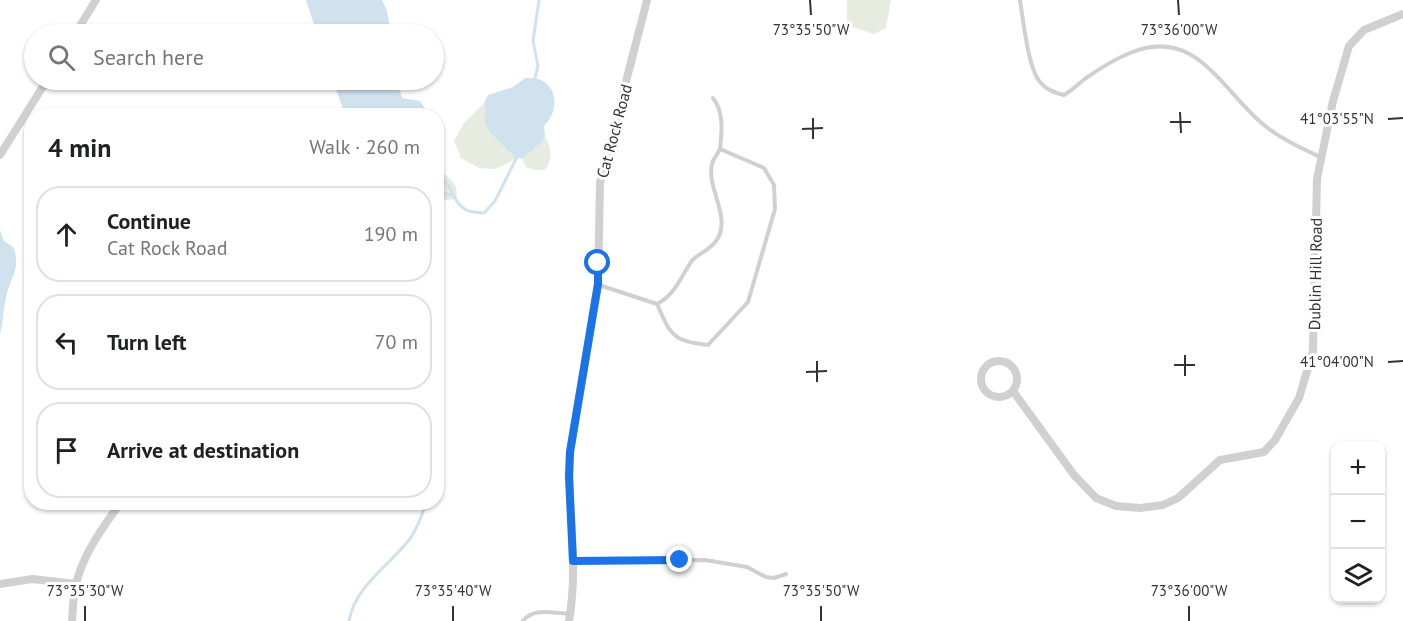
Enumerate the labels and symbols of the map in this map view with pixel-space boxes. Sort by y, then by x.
text: 73°35'50"W [773,20,850,39]
text: 73°36'00"W [1141,20,1218,39]
street label: Cat Rock Road [592,82,636,180]
text: 41°03'55"N [1300,109,1374,128]
street label: Dublin Hill Road [1304,218,1326,330]
route start [584,249,610,275]
text: 41°04'00"N [1300,352,1374,371]
route end [666,546,692,572]
text: 73°35'30"W [47,581,124,600]
text: 73°35'40"W [415,581,492,600]
text: 73°35'50"W [783,581,860,600]
text: 73°36'00"W [1151,581,1228,600]

